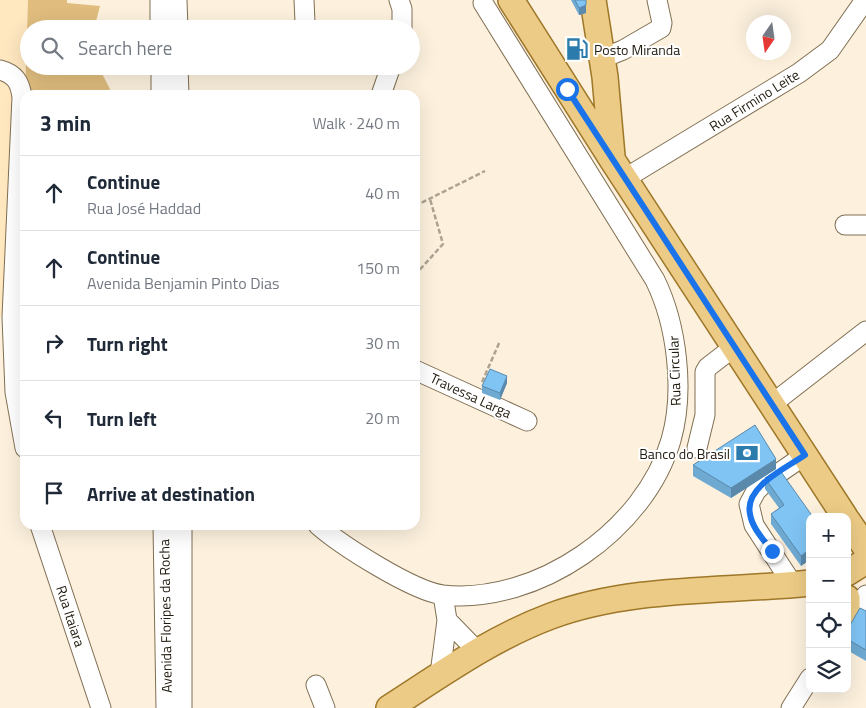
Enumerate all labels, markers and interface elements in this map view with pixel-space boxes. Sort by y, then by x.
north arrow [746,15,791,60]
search box [20,20,420,75]
text: Search here [78,33,172,62]
icon: search [38,34,66,62]
fuel station icon: Posto Miranda [564,36,590,62]
place label: Posto Miranda [594,39,680,60]
street label: Rua Firmino Leite [705,64,803,136]
route start [556,78,579,101]
text: 3 min [40,107,91,139]
text: Walk · 240 m [312,111,400,135]
text: Continue [87,167,160,196]
icon: ahead [40,179,68,207]
text: 40 m [365,181,400,205]
text: Rua José Haddad [87,196,201,220]
text: Continue [87,242,160,271]
icon: ahead [40,254,68,282]
text: 150 m [356,256,400,280]
text: Avenida Benjamin Pinto Dias [87,271,279,295]
icon: right [40,329,68,357]
text: Turn right [87,329,168,358]
text: 30 m [365,331,400,355]
street label: Rua Circular [662,335,686,406]
street label: Travessa Larga [427,367,515,423]
icon: left [40,404,68,432]
text: Turn left [87,404,157,433]
text: 20 m [365,406,400,430]
bank icon: Banco do Brasil [734,440,760,466]
place label: Banco do Brasil [639,443,730,464]
icon: arrive [40,479,68,507]
text: Arrive at destination [87,479,255,508]
map controls [806,513,851,693]
button: + [806,513,851,558]
street label: Avenida Floripes da Rocha [153,539,177,693]
route end [761,540,784,563]
button: − [806,558,851,603]
street label: Rua Itaiara [51,583,91,649]
button: locate [806,603,851,648]
button: layers [806,648,851,693]

